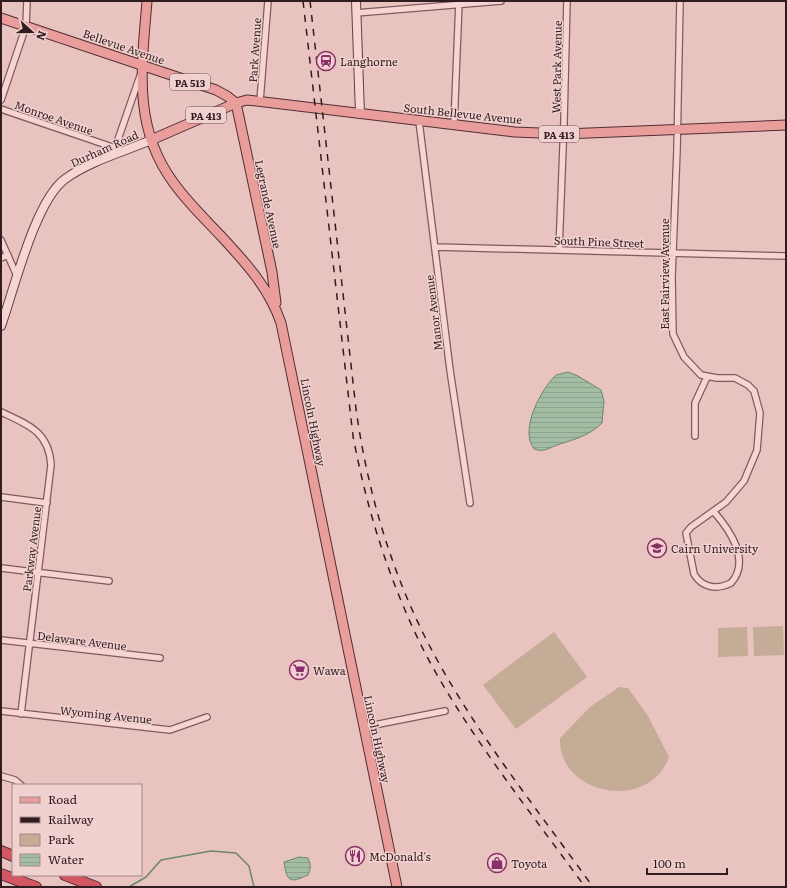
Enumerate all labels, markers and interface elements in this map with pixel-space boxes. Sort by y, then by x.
north arrow [12,12,52,52]
street label: Park Avenue [244,17,264,83]
street label: West Park Avenue [547,20,565,114]
street label: Bellevue Avenue [81,24,167,68]
text: N [33,29,51,43]
station icon: Langhorne [315,50,337,72]
place label: Langhorne [340,53,398,69]
road number: PA 513 [170,74,210,90]
street label: Monroe Avenue [12,96,96,138]
street label: South Bellevue Avenue [403,99,523,127]
road number: PA 413 [186,107,226,123]
street label: Durham Road [67,126,141,170]
road number: PA 413 [539,126,579,142]
street label: Legrande Avenue [252,158,286,250]
street label: East Fairview Avenue [656,218,672,330]
street label: South Pine Street [554,231,645,251]
street label: Manor Avenue [420,274,446,352]
street label: Lincoln Highway [298,377,331,468]
street label: Parkway Avenue [18,505,44,593]
school or university icon: Cairn University [646,537,668,559]
place label: Cairn University [671,540,759,556]
street label: Delaware Avenue [36,627,128,653]
supermarket icon: Wawa [288,659,310,681]
place label: Wawa [313,662,346,678]
street label: Lincoln Highway [361,694,395,785]
street label: Wyoming Avenue [59,701,153,727]
legend [12,784,142,876]
text: Road [48,790,78,808]
text: Railway [48,810,94,828]
text: Park [48,830,75,848]
restaurant icon: McDonald's [344,845,366,867]
place label: McDonald's [369,848,431,864]
text: Water [48,850,84,868]
scale bar [647,850,727,876]
shop icon: Toyota [486,852,508,874]
text: 100 m [653,854,686,872]
place label: Toyota [511,855,547,871]

